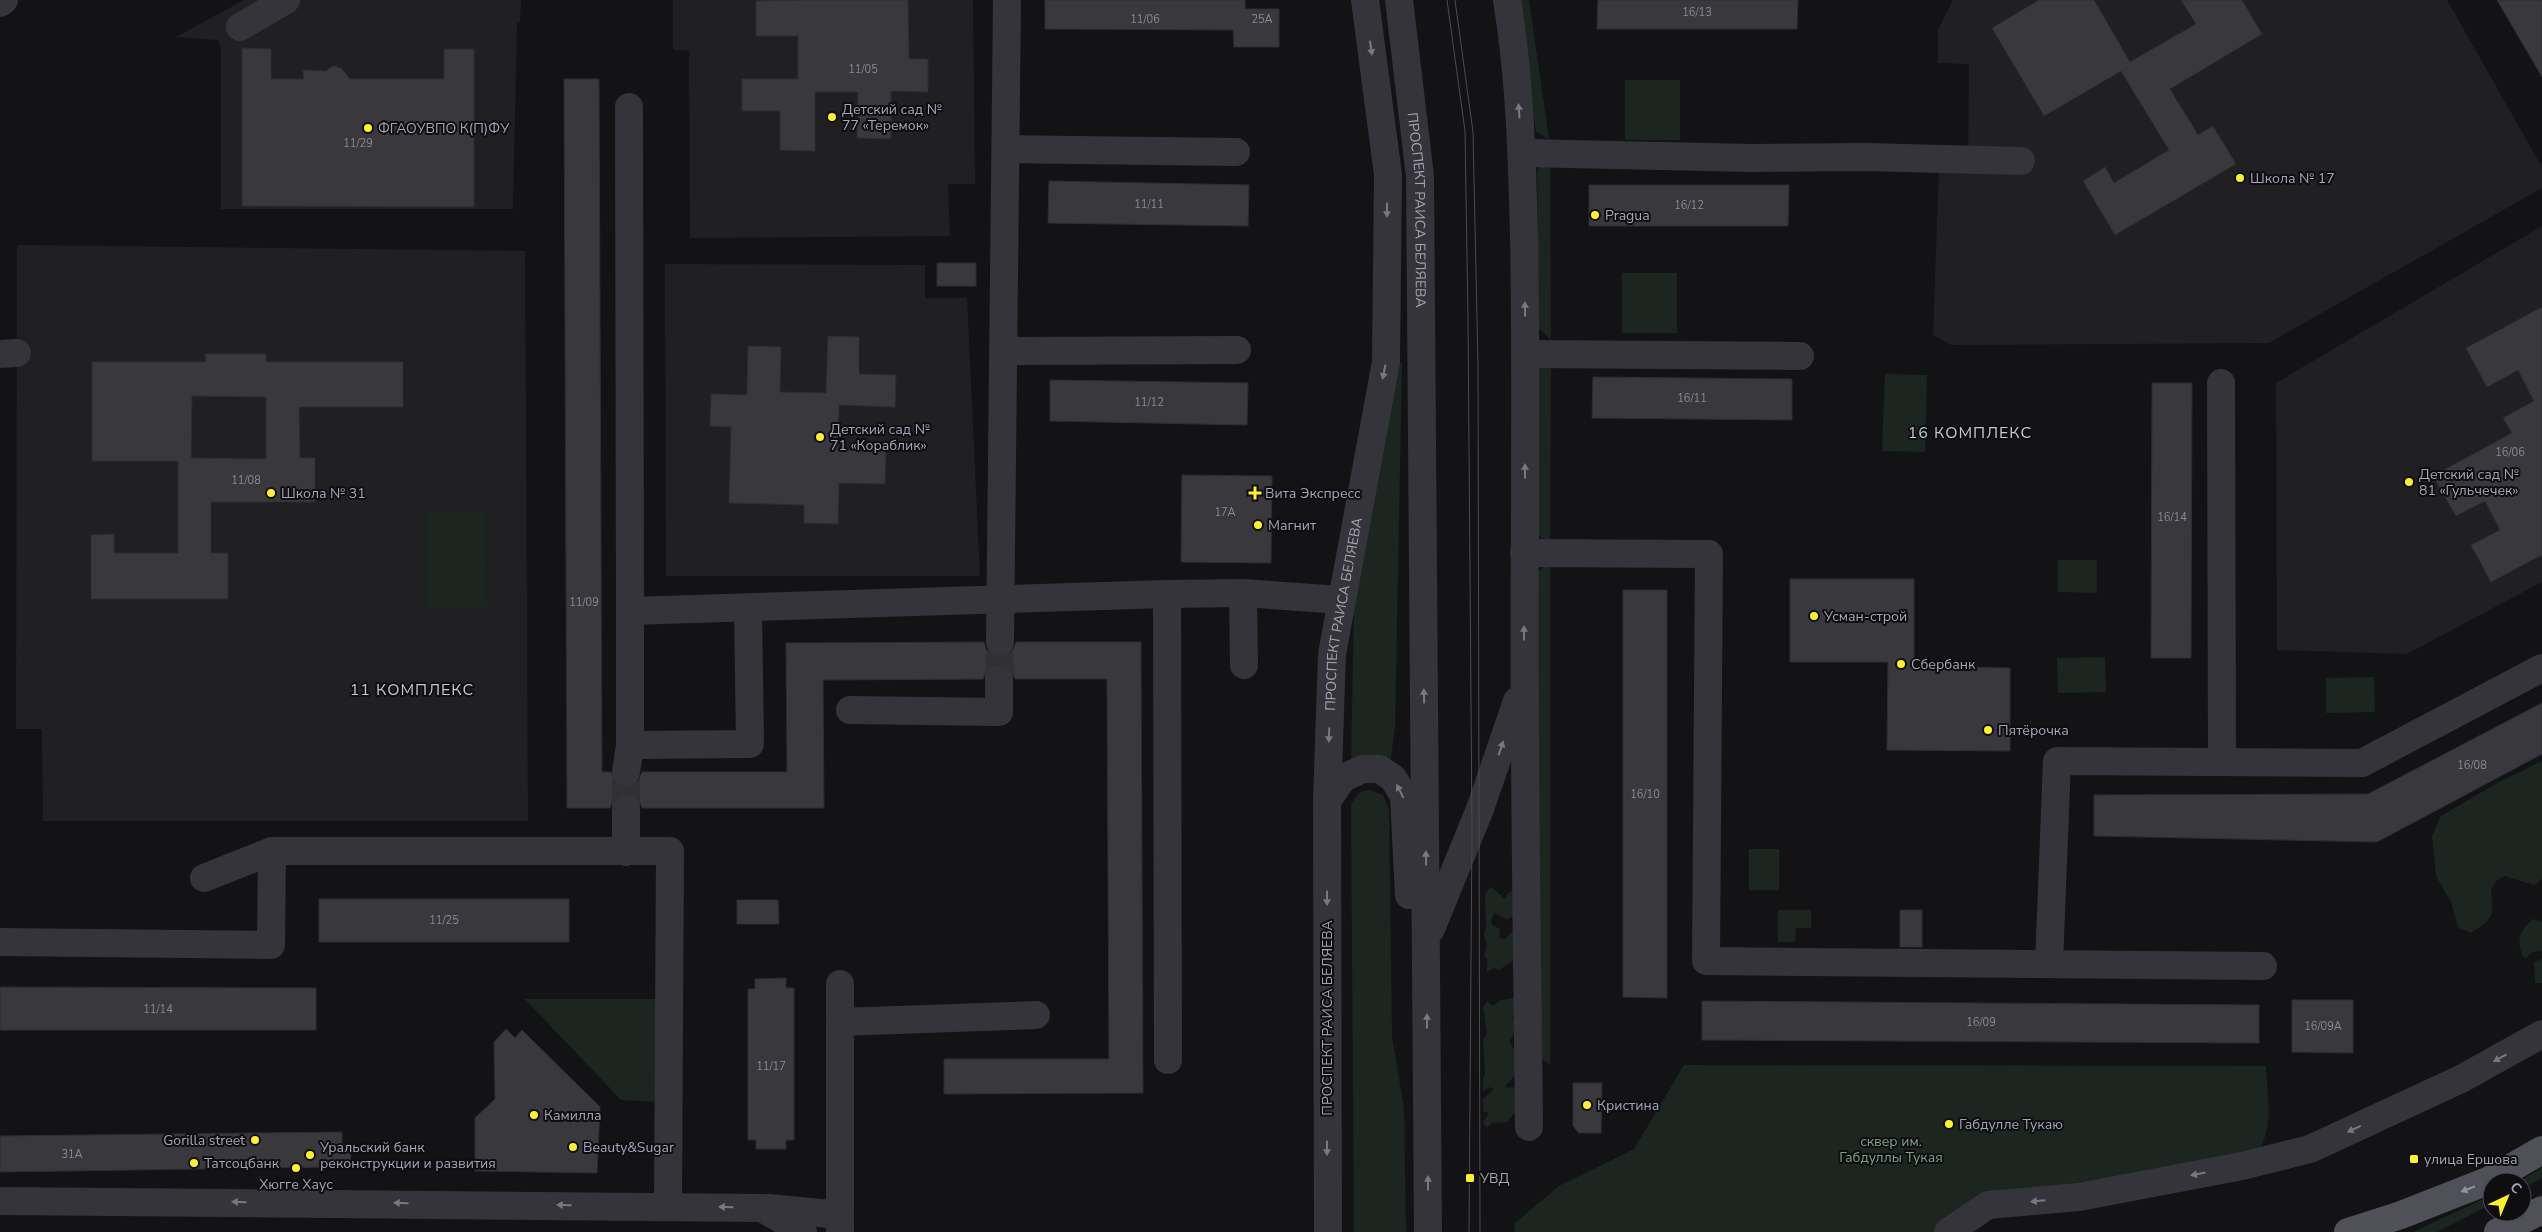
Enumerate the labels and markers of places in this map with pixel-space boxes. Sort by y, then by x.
place label: Детский сад № 77 «Теремок» [842,100,942,135]
marker: Детский сад № 77 «Теремок» [826,111,838,123]
place label: ФГАОУВПО К(П)ФУ [378,119,510,138]
marker: ФГАОУВПО К(П)ФУ [362,122,374,134]
place label: Школа № 17 [2250,169,2335,188]
marker: Школа № 17 [2234,172,2246,184]
place label: Pragua [1605,206,1650,225]
marker: Pragua [1589,209,1601,221]
place label: Детский сад № 71 «Кораблик» [830,420,930,455]
marker: Детский сад № 71 «Кораблик» [814,431,826,443]
place label: Детский сад № 81 «Гульчечек» [2419,465,2519,500]
marker: Детский сад № 81 «Гульчечек» [2403,476,2415,488]
place label: Школа № 31 [281,484,366,503]
place label: Вита Экспресс [1265,484,1361,503]
marker: Школа № 31 [265,487,277,499]
marker: Вита Экспресс [1249,487,1261,499]
place label: Магнит [1268,516,1317,535]
marker: Магнит [1252,519,1264,531]
place label: Усман-строй [1823,607,1907,626]
marker: Усман-строй [1808,610,1820,622]
place label: Сбербанк [1911,655,1976,674]
marker: Сбербанк [1895,658,1907,670]
place label: Пятёрочка [1998,721,2069,740]
marker: Пятёрочка [1982,724,1994,736]
place label: Кристина [1597,1096,1659,1115]
marker: Кристина [1581,1099,1593,1111]
place label: Камилла [544,1106,602,1125]
marker: Камилла [528,1109,540,1121]
place label: Габдулле Тукаю [1959,1115,2063,1134]
marker: Габдулле Тукаю [1943,1118,1955,1130]
place label: Gorilla street [163,1131,245,1150]
marker: Gorilla street [249,1134,261,1146]
place label: Уральский банк реконструкции и развития [319,1138,496,1173]
place label: Beauty&Sugar [583,1138,674,1157]
marker: Beauty&Sugar [567,1141,579,1153]
marker: Уральский банк реконструкции и развития [304,1149,316,1161]
place label: улица Ершова [2424,1150,2517,1169]
marker: улица Ершова [2408,1153,2420,1165]
place label: Татсоцбанк [204,1154,280,1173]
marker: Татсоцбанк [188,1157,200,1169]
marker: Хюгге Хаус [290,1162,302,1174]
place label: УВД [1479,1169,1509,1188]
marker: УВД [1464,1172,1476,1184]
place label: Хюгге Хаус [259,1175,333,1194]

